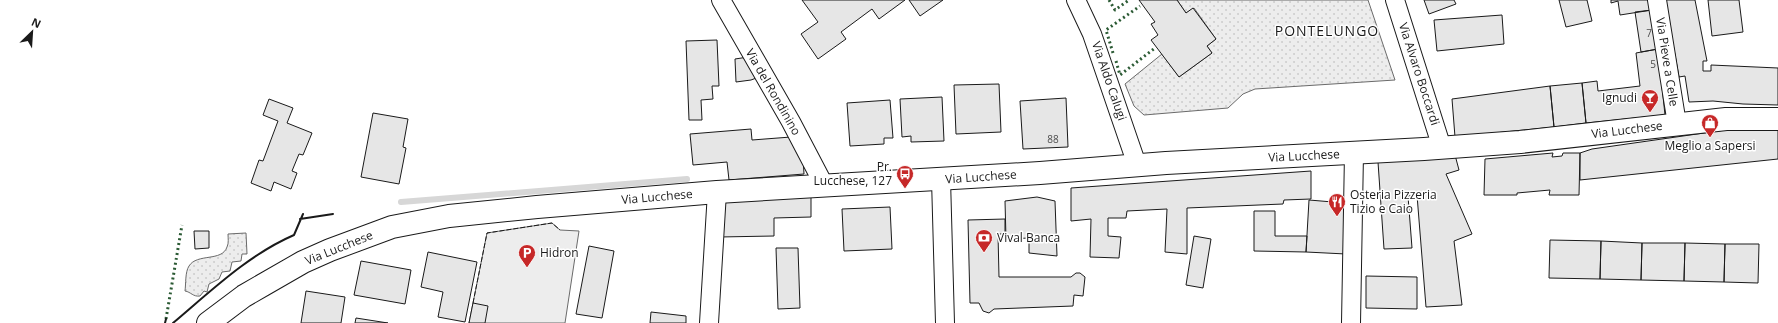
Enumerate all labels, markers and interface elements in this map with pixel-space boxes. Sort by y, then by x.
north arrow [12,12,52,52]
text: N [29,14,44,31]
street label: Via Pieve a Celle [1652,16,1683,108]
street label: Via Alvaro Boccardi [1395,20,1444,127]
district label: PONTELUNGO [1275,21,1379,40]
house number: 7 [1646,26,1652,40]
street label: Via Aldo Calugi [1088,39,1131,123]
street label: Via del Rondinino [742,45,805,138]
house number: 5 [1650,57,1656,71]
bar icon: Ignudi [1640,88,1660,113]
place label: Ignudi [1602,89,1637,106]
shop icon: Meglio a Sapersi [1700,113,1720,138]
street label: Via Lucchese [1590,117,1664,142]
house number: 88 [1047,132,1059,146]
place label: Meglio a Sapersi [1664,137,1756,154]
street label: Via Lucchese [1268,145,1340,166]
place label: Pr. Lucchese, 127 [814,158,892,189]
bus stop icon: Pr. Lucchese, 127 [895,164,915,189]
street label: Via Lucchese [945,166,1018,187]
street label: Via Lucchese [621,185,694,208]
place label: Osteria Pizzeria Tizio e Caio [1350,186,1437,217]
restaurant icon: Osteria Pizzeria Tizio e Caio [1327,192,1347,217]
street label: Via Lucchese [302,226,375,269]
bank icon: Vival Banca [974,228,994,253]
place label: Vival Banca [997,229,1060,246]
parking icon: Hidron [517,243,537,268]
place label: Hidron [540,244,579,261]

